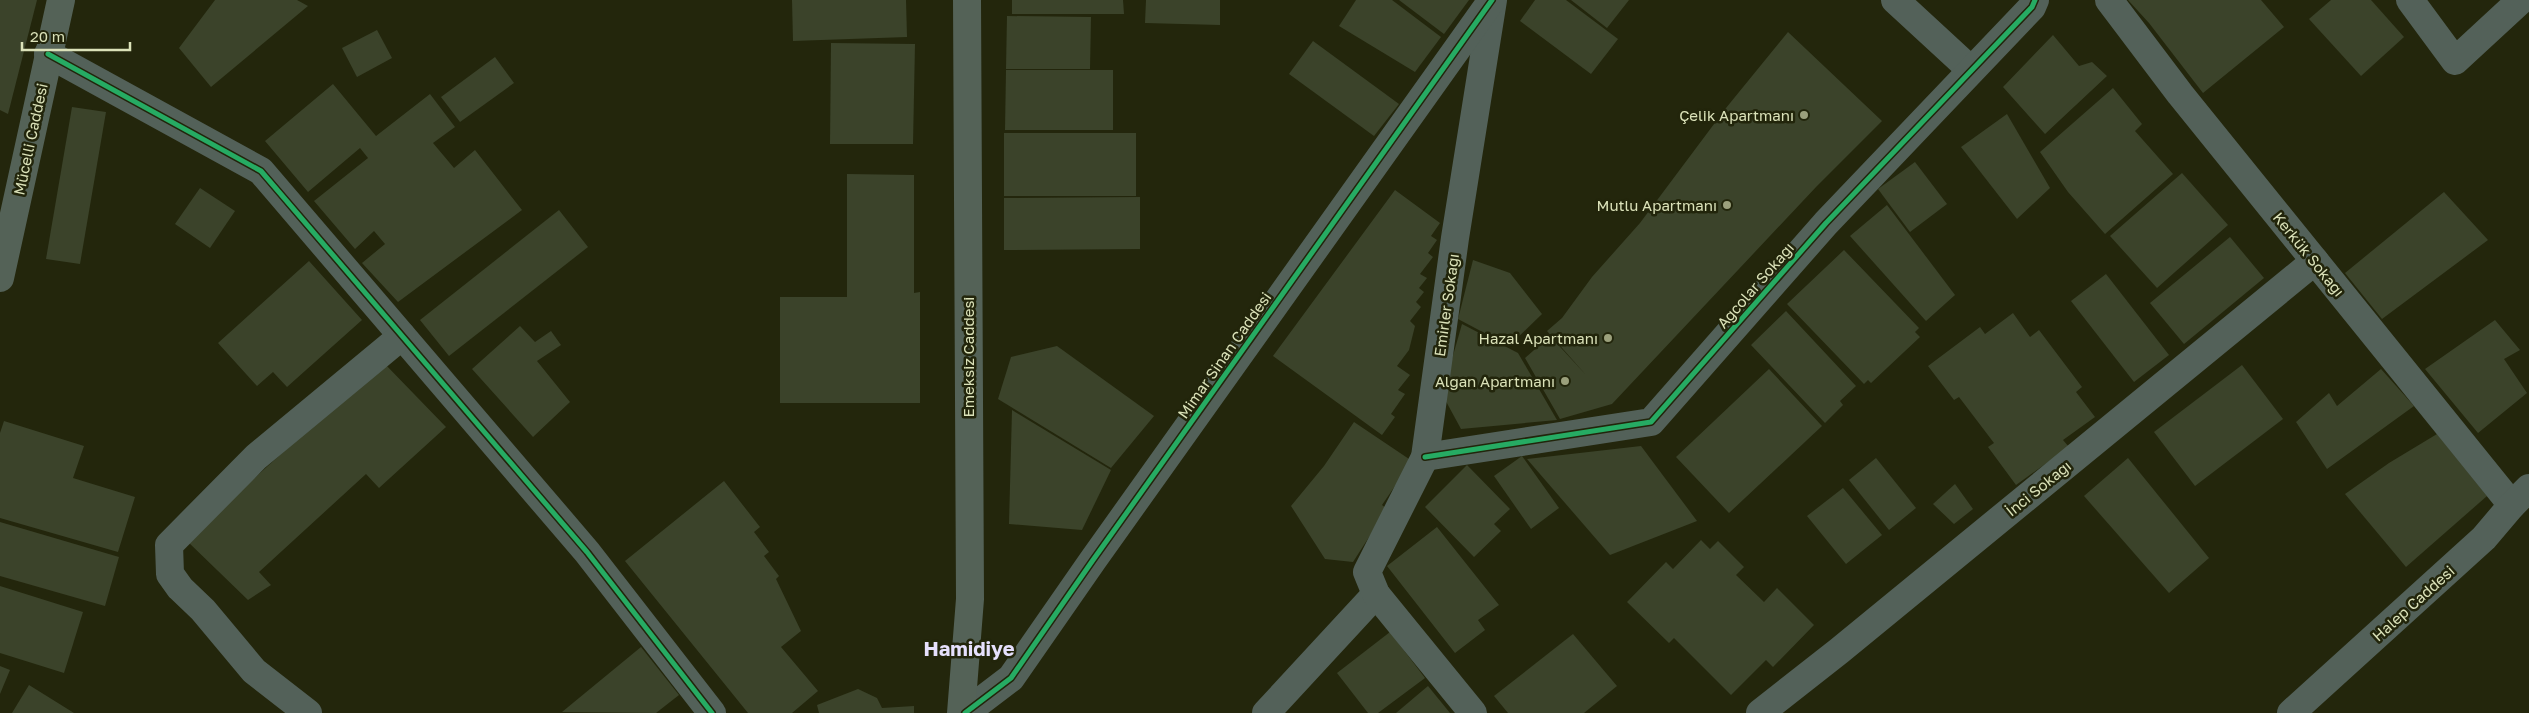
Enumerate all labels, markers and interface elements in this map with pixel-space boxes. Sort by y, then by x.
scale bar [22,20,130,52]
text: 20 m [30,27,65,45]
street label: Mücelli Caddesi [9,81,51,197]
place label: Çelik Apartmanı [1679,106,1794,124]
marker: Çelik Apartmanı [1798,109,1810,121]
place label: Mutlu Apartmanı [1597,196,1717,214]
marker: Mutlu Apartmanı [1721,199,1733,211]
street label: Kerkük Sokağı [2270,208,2348,300]
street label: Ağcolar Sokağı [1713,238,1797,332]
street label: Emirler Sokağı [1430,252,1462,358]
street label: Mimar Sinan Caddesi [1174,288,1274,422]
street label: Emeksiz Caddesi [959,297,977,417]
place label: Hazal Apartmanı [1479,329,1598,347]
marker: Hazal Apartmanı [1602,332,1614,344]
place label: Algan Apartmanı [1435,372,1555,390]
marker: Algan Apartmanı [1559,375,1571,387]
street label: İnci Sokağı [2002,456,2074,520]
street label: Halep Caddesi [2368,562,2458,644]
district label: Hamidiye [924,636,1015,660]

